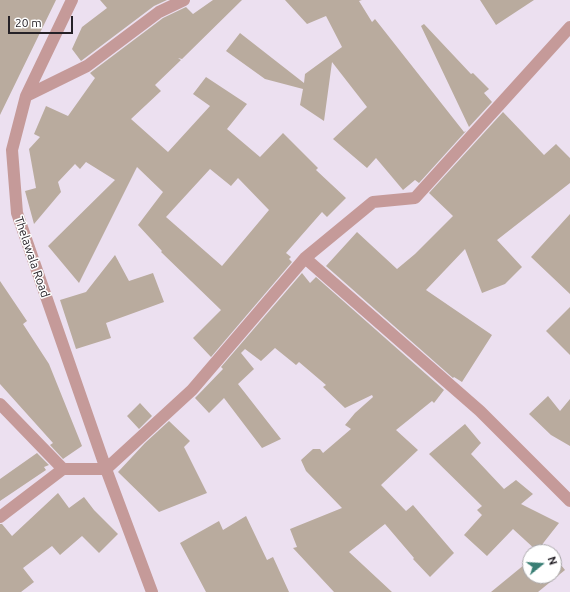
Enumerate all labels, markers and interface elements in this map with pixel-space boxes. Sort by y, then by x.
scale bar [10,8,75,34]
text: 20 m [15,16,42,29]
street label: Thelawala Road [11,215,53,299]
north arrow [522,544,562,584]
text: N [545,555,559,566]

